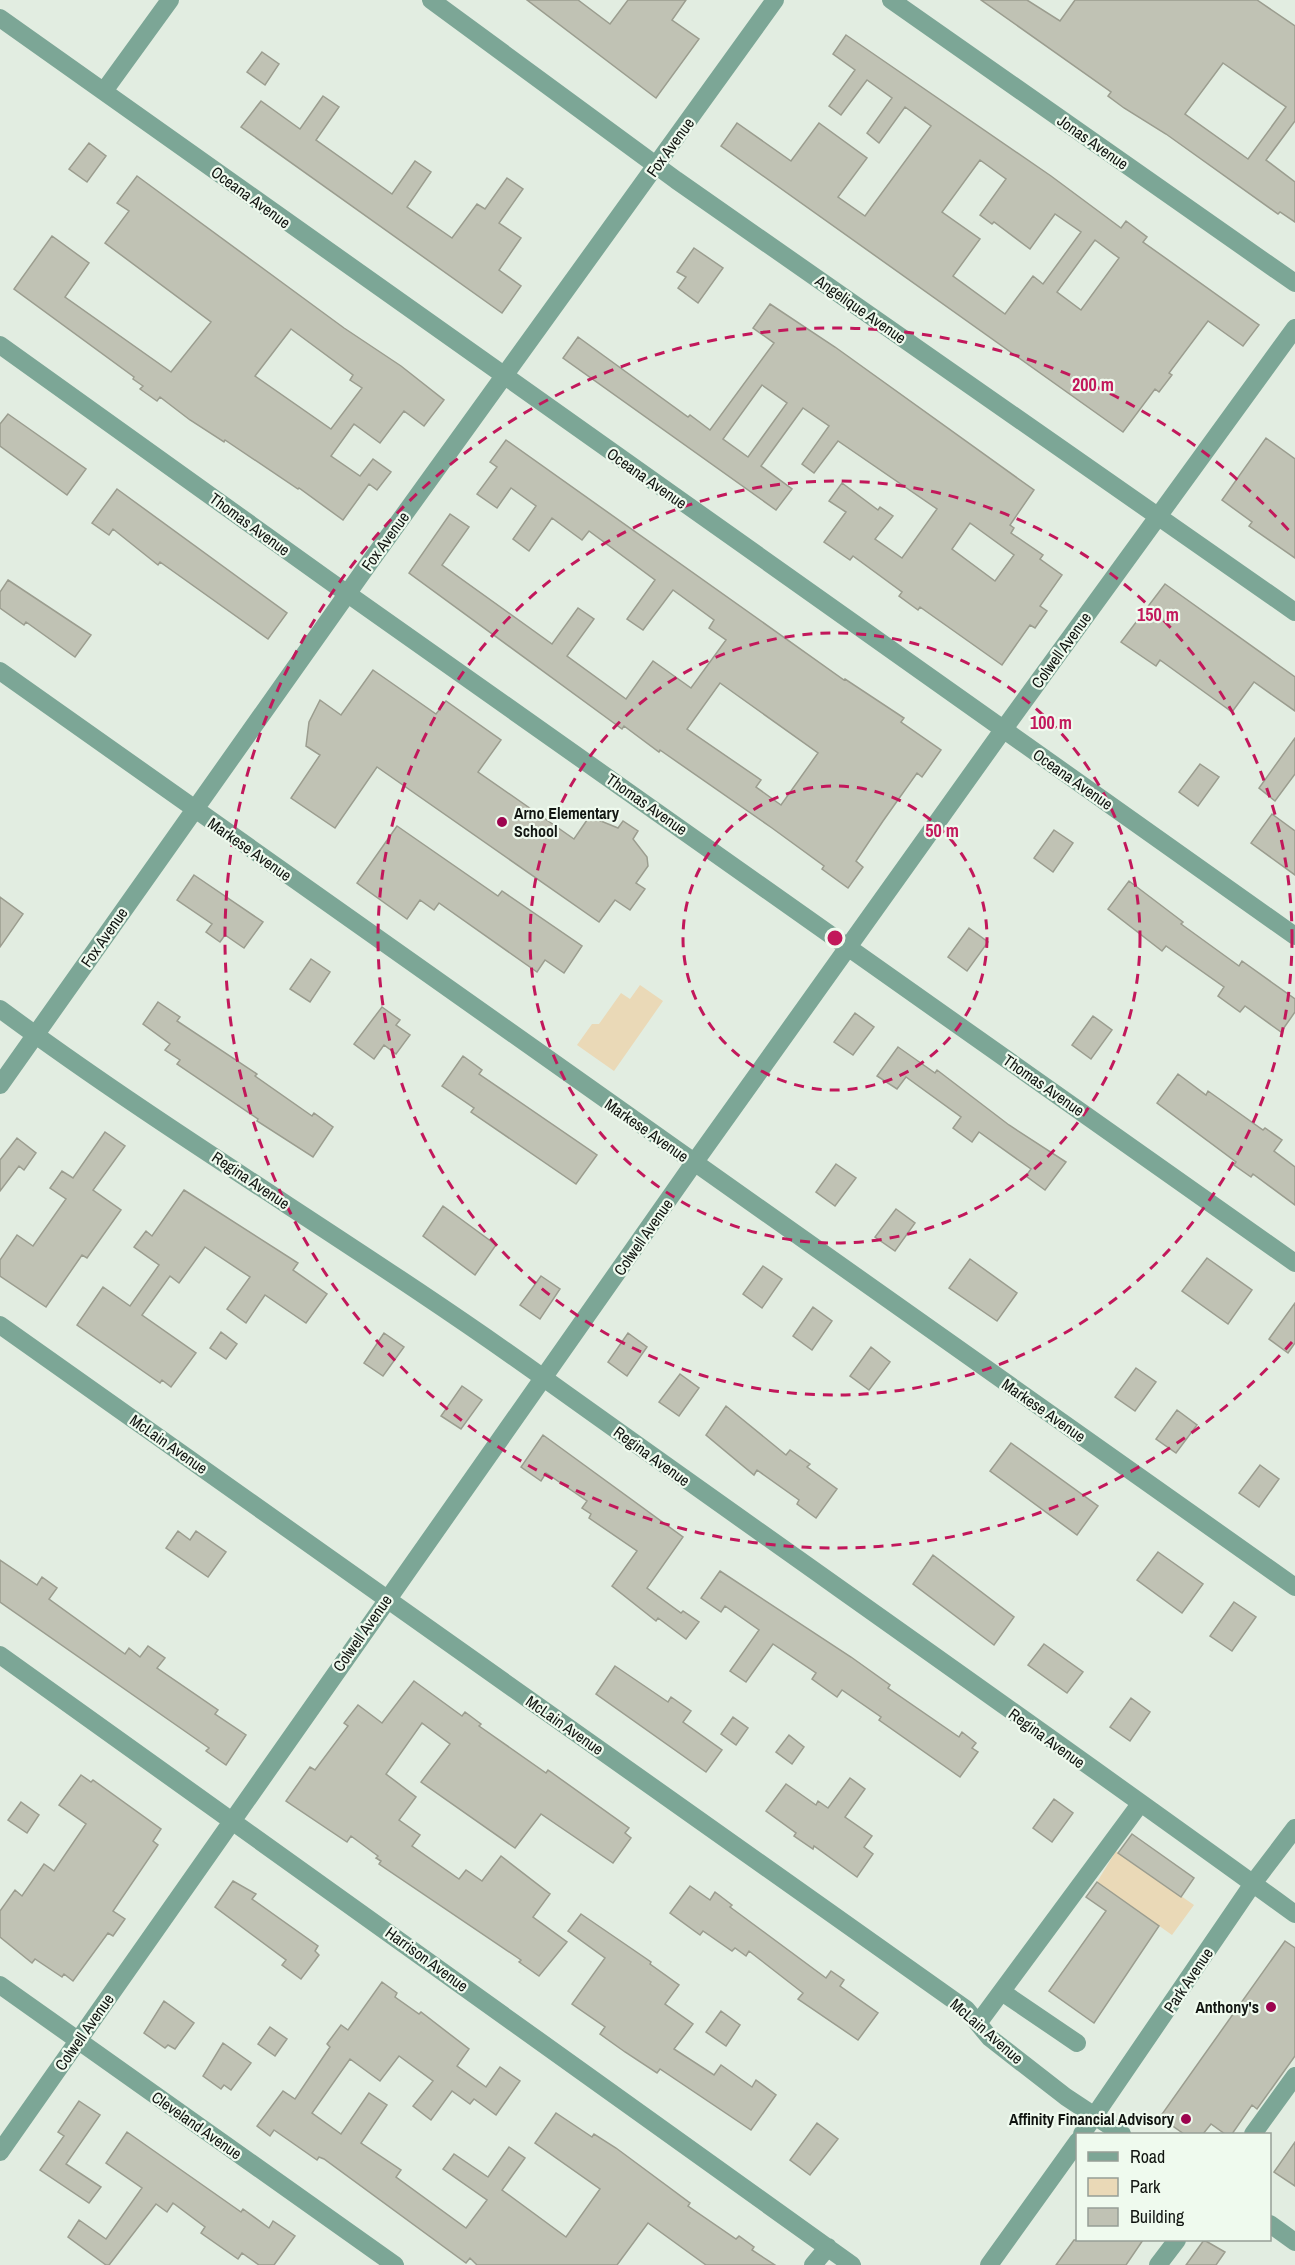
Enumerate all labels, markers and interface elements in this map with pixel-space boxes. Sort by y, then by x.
street label: Jonas Avenue [1053,109,1133,175]
street label: Fox Avenue [641,113,699,181]
street label: Oceana Avenue [207,161,295,233]
street label: Angelique Avenue [810,269,911,348]
text: 200 m [1072,372,1114,397]
street label: Oceana Avenue [603,442,691,514]
street label: Thomas Avenue [205,487,295,561]
street label: Fox Avenue [356,507,414,575]
text: 150 m [1137,602,1179,627]
street label: Colwell Avenue [1026,607,1096,693]
text: 100 m [1030,710,1072,735]
street label: Oceana Avenue [1029,743,1117,815]
street label: Thomas Avenue [602,768,692,840]
place label: Arno Elementary School [514,802,620,842]
street label: Markese Avenue [204,812,296,886]
marker: Arno Elementary School [495,815,509,829]
text: 50 m [925,818,959,843]
street label: Fox Avenue [75,903,133,971]
centre of rings [825,928,845,948]
street label: Thomas Avenue [999,1049,1089,1121]
street label: Markese Avenue [601,1093,693,1167]
street label: Regina Avenue [208,1146,294,1214]
street label: Colwell Avenue [608,1194,678,1280]
street label: Markese Avenue [998,1373,1090,1447]
street label: McLain Avenue [126,1409,212,1479]
street label: Regina Avenue [609,1421,695,1491]
street label: Colwell Avenue [327,1590,397,1676]
street label: McLain Avenue [522,1690,608,1760]
street label: Regina Avenue [1004,1703,1090,1773]
street label: Harrison Avenue [381,1921,473,1997]
street label: Park Avenue [1158,1943,1218,2017]
street label: Colwell Avenue [49,1989,119,2075]
street label: McLain Avenue [946,1993,1028,2069]
place label: Anthony's [1195,1996,1259,2018]
marker: Anthony's [1264,2000,1278,2014]
street label: Cleveland Avenue [147,2086,247,2164]
place label: Affinity Financial Advisory [1009,2108,1175,2130]
marker: Affinity Financial Advisory [1179,2112,1193,2126]
legend [1076,2133,1271,2241]
text: Road [1130,2144,1165,2169]
text: Park [1130,2174,1161,2199]
text: Building [1130,2204,1185,2229]

